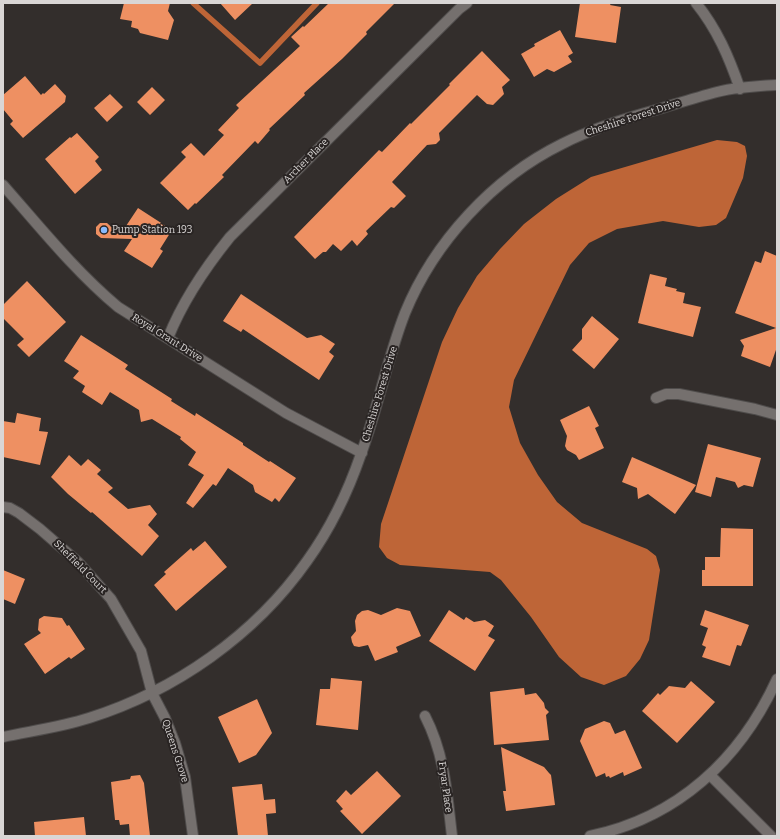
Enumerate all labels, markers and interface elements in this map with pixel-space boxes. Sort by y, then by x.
street label: Cheshire Forest Drive [584,97,682,139]
street label: Archer Place [281,136,331,186]
place label: Pump Station 193 [112,224,192,236]
marker: Pump Station 193 [99,225,109,235]
street label: Royal Grant Drive [130,311,204,365]
street label: Cheshire Forest Drive [360,345,400,443]
street label: Sheffield Court [51,538,109,596]
street label: Queens Grove [159,718,191,784]
street label: Fryar Place [435,761,455,813]

